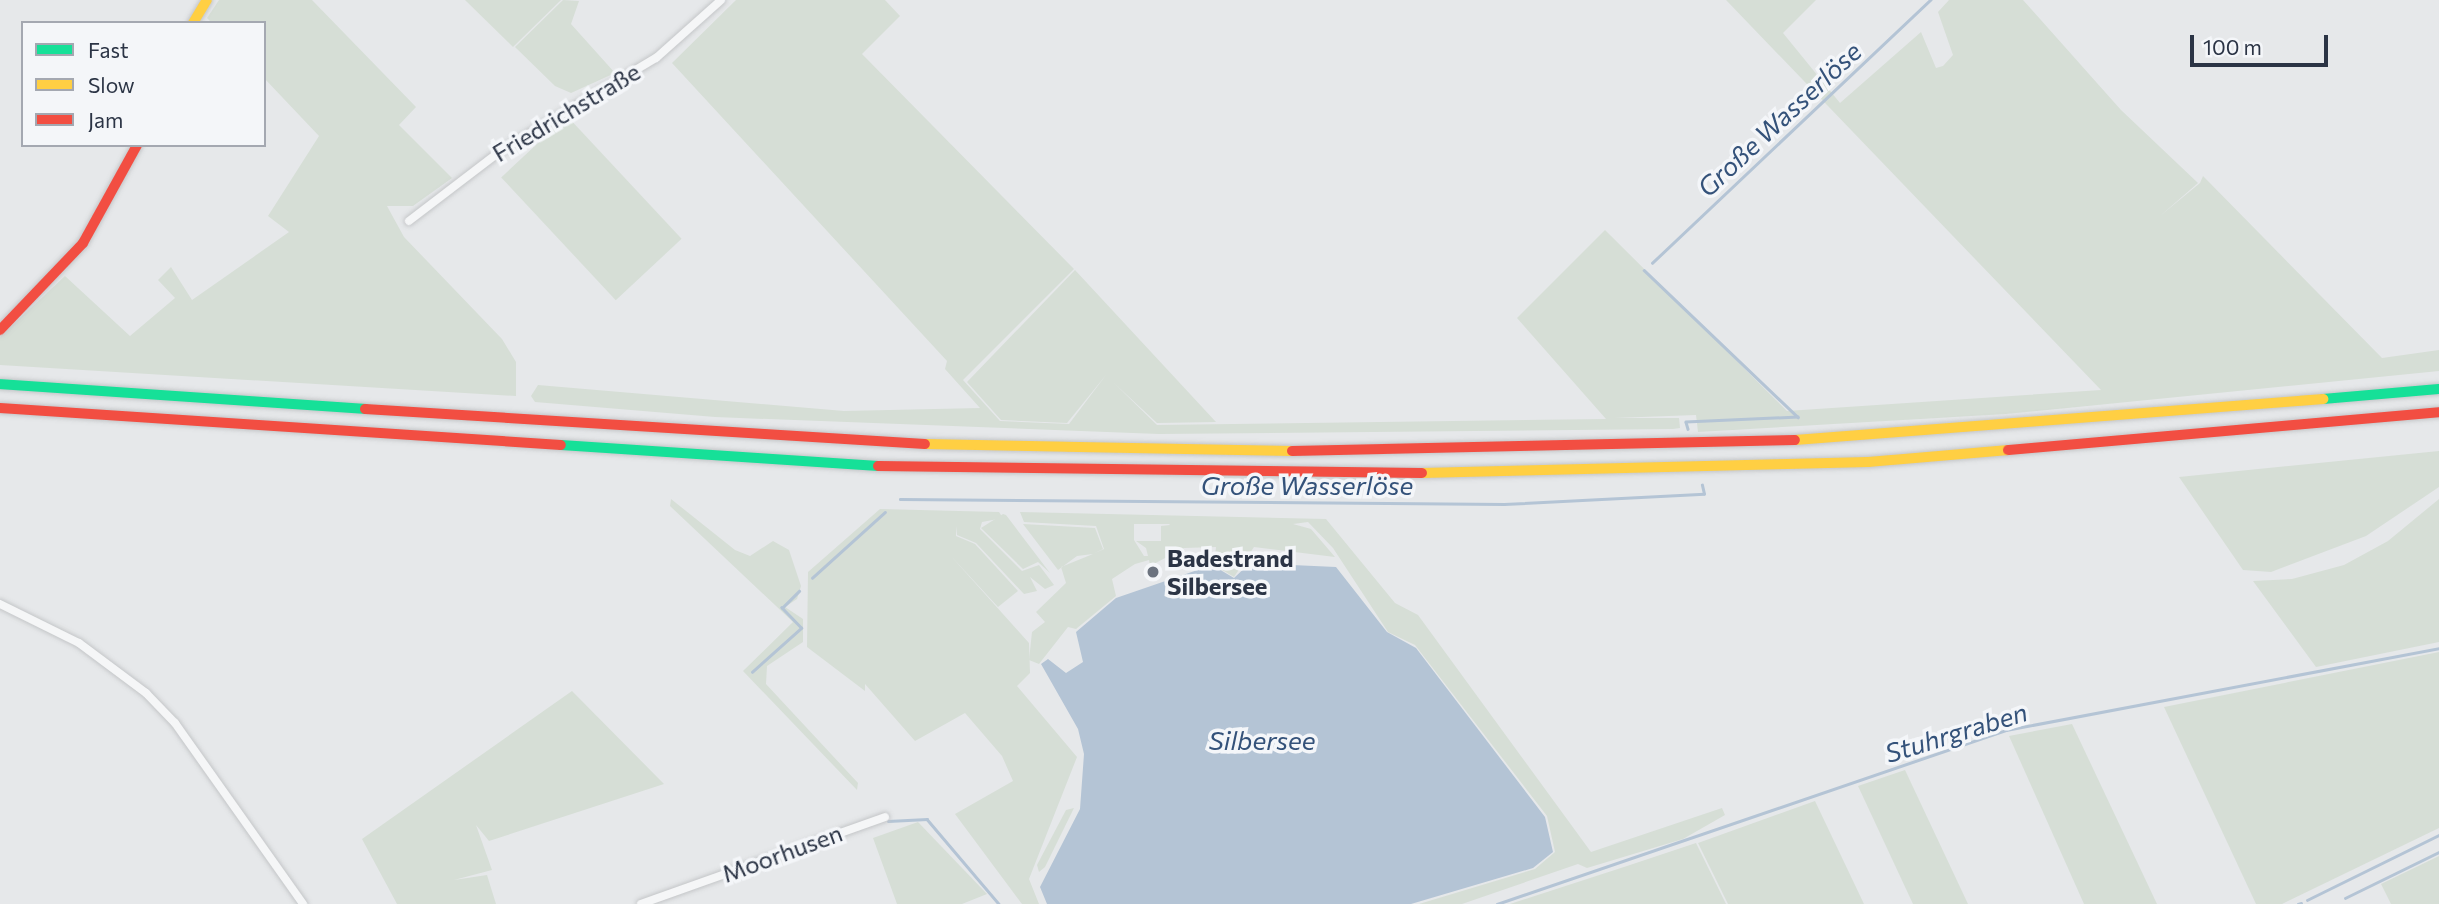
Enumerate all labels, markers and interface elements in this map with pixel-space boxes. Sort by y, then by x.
legend [21,21,266,147]
scale bar [2194,21,2332,65]
text: 100 m [2203,34,2262,59]
water label: Große Wasserlöse [1691,35,1867,203]
text: Fast [88,37,129,62]
street label: Friedrichstraße [487,57,645,167]
text: Slow [88,72,135,97]
text: Jam [88,107,123,132]
water label: Große Wasserlöse [1201,469,1413,501]
place label: Badestrand Silbersee [1167,544,1294,600]
marker: Badestrand Silbersee [1145,564,1161,580]
water label: Stuhrgraben [1881,696,2031,768]
water label: Silbersee [1209,724,1315,756]
street label: Moorhusen [718,818,846,888]

